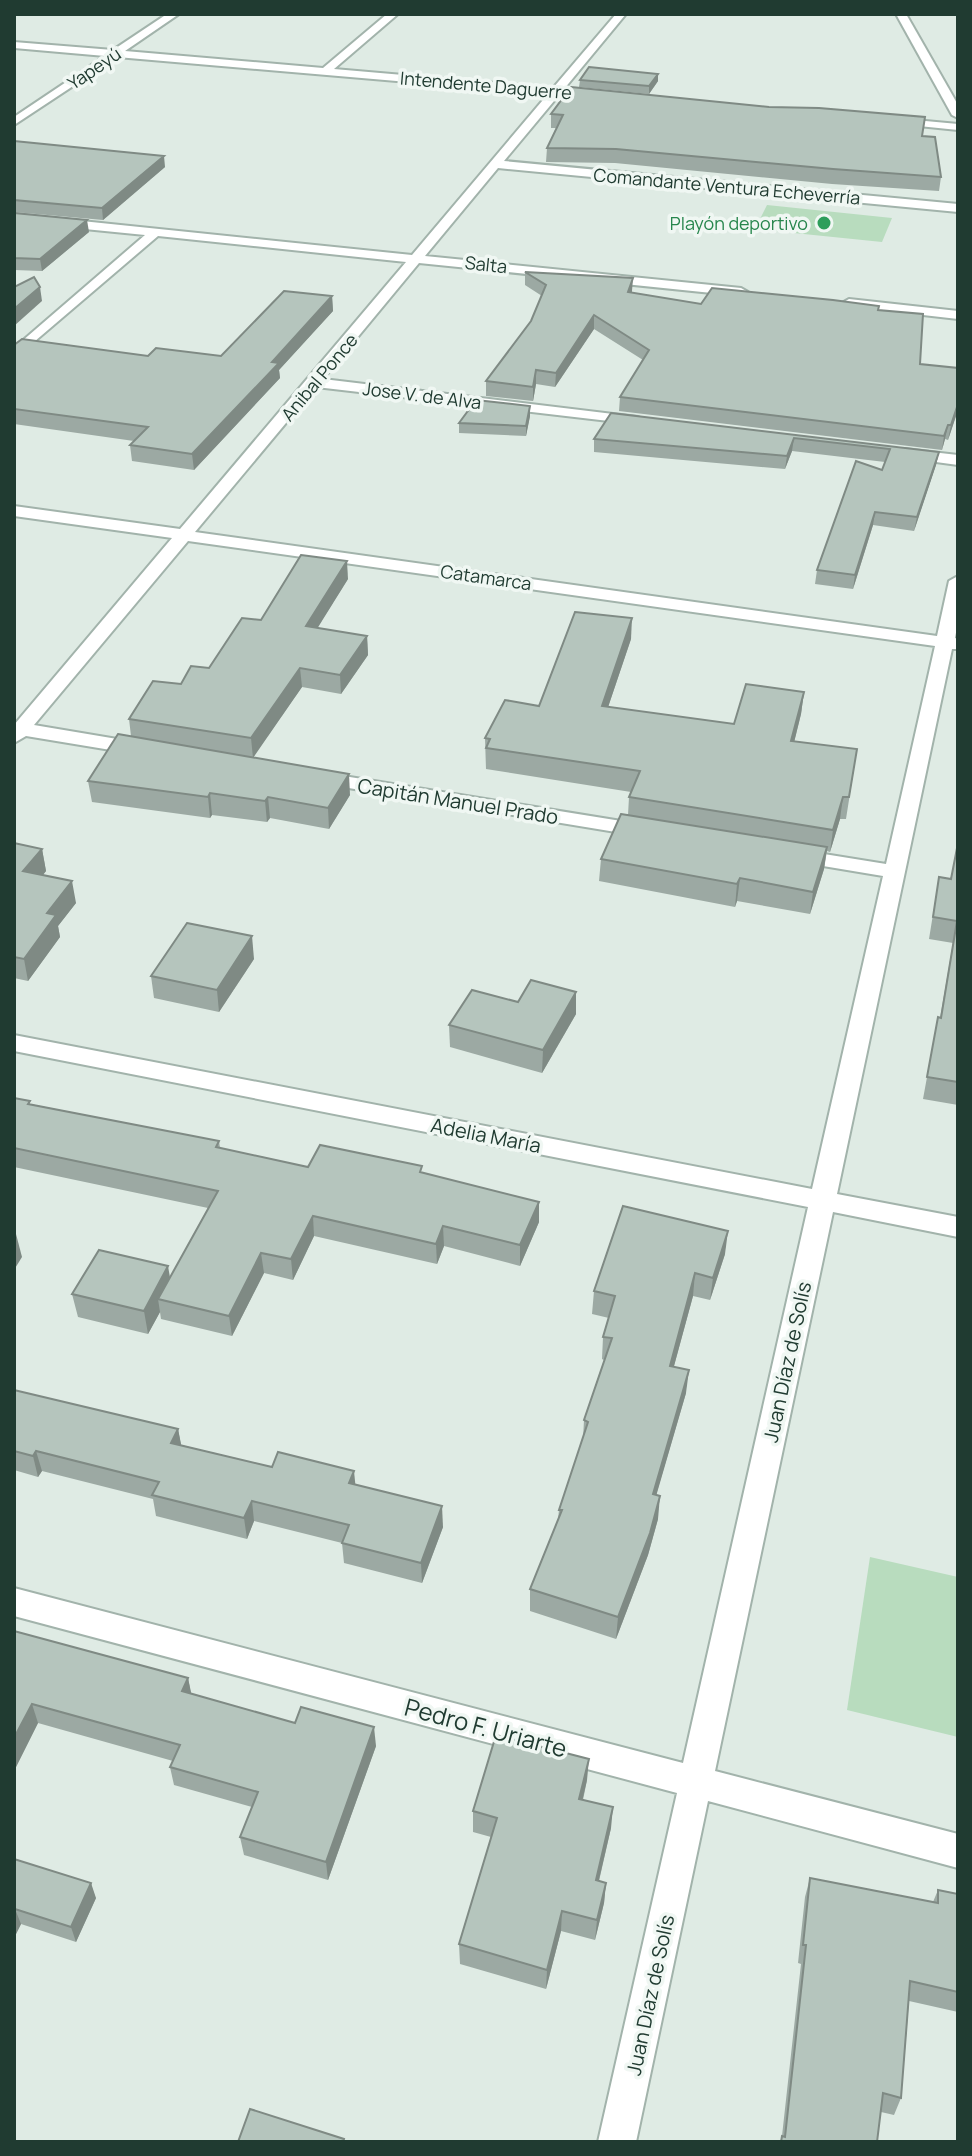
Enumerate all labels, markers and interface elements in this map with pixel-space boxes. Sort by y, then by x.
street label: Yapeyú [63,41,125,95]
street label: Intendente Daguerre [399,66,573,104]
street label: Comandante Ventura Echeverría [593,162,861,210]
place label: Playón deportivo [670,211,808,235]
marker: Playón deportivo [815,214,833,232]
street label: Salta [464,250,508,278]
street label: Anibal Ponce [275,328,363,426]
street label: Jose V. de Alva [361,376,483,414]
street label: Catamarca [439,559,533,595]
street label: Capitán Manuel Prado [356,772,560,830]
street label: Adelia María [429,1111,543,1159]
street label: Juan Díaz de Solís [757,1279,817,1445]
street label: Pedro F. Uriarte [401,1690,571,1764]
street label: Juan Díaz de Solís [620,1912,680,2078]

